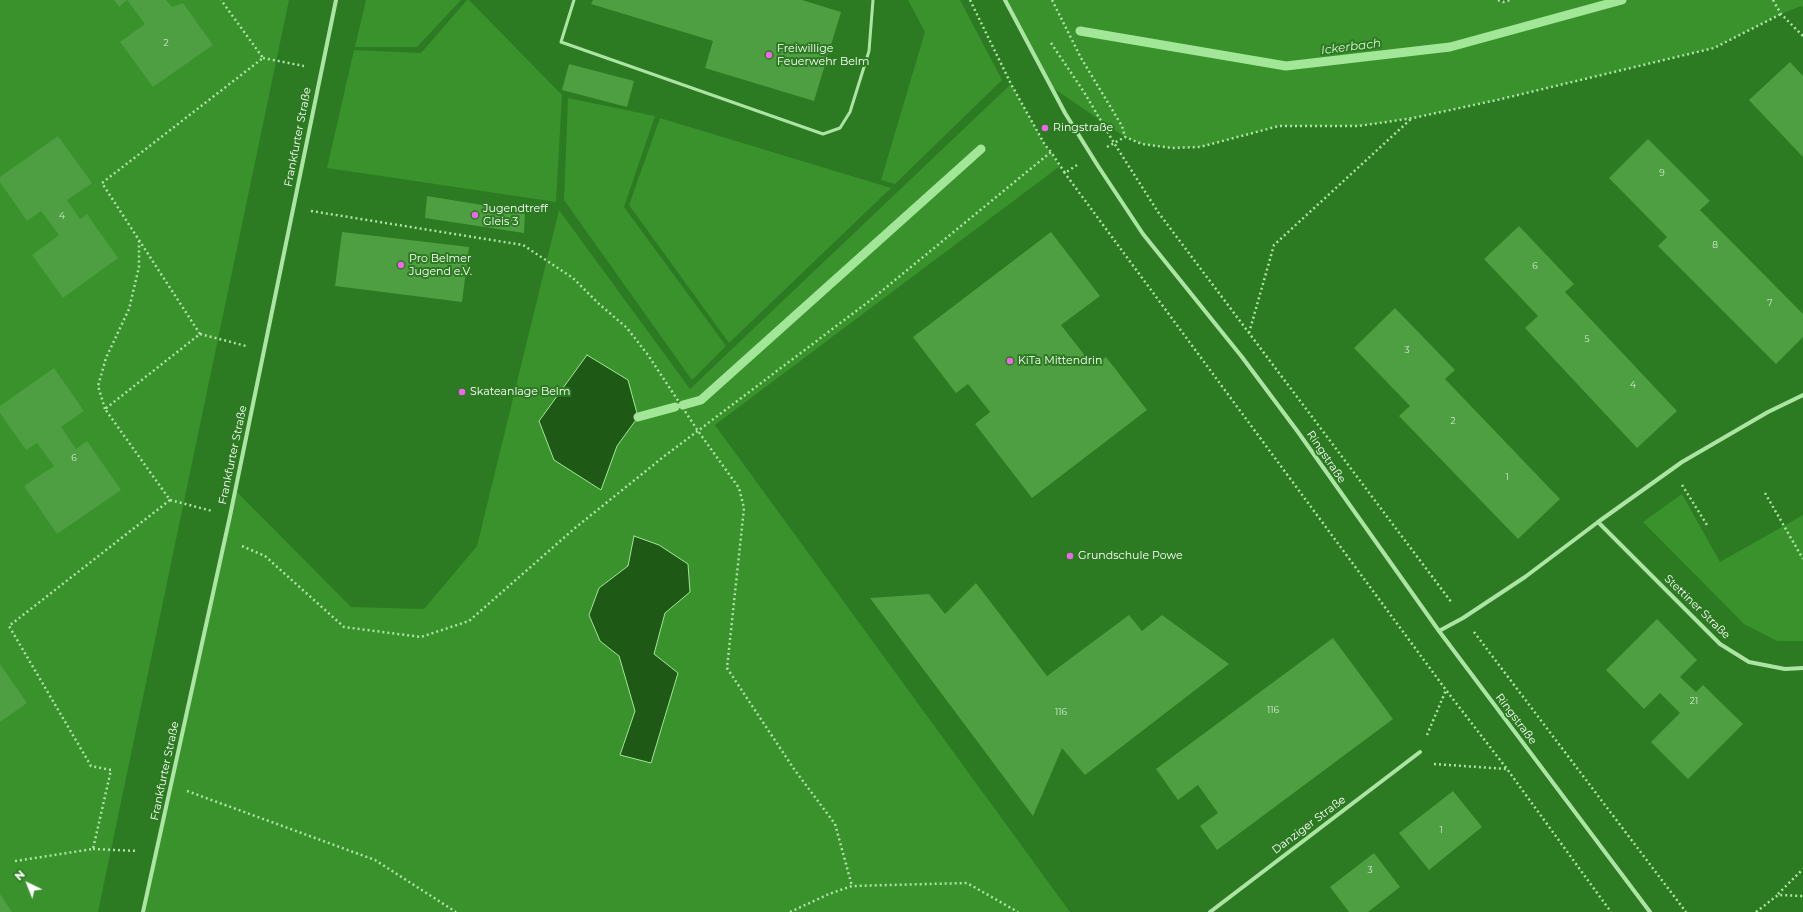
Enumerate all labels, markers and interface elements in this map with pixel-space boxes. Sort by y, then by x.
water label: Ickerbach [1320,36,1382,58]
house number: 2 [163,38,169,48]
place label: Freiwillige Feuerwehr Belm [777,42,869,68]
marker: Freiwillige Feuerwehr Belm [764,50,774,60]
street label: Frankfurter Straße [282,86,314,188]
place label: Ringstraße [1053,121,1113,135]
marker: Ringstraße [1040,123,1050,133]
house number: 9 [1659,168,1665,178]
place label: Jugendtreff Gleis 3 [483,202,548,228]
marker: Jugendtreff Gleis 3 [470,210,480,220]
house number: 4 [59,211,65,221]
house number: 8 [1712,240,1718,250]
place label: Pro Belmer Jugend e.V. [409,252,472,278]
marker: Pro Belmer Jugend e.V. [396,260,406,270]
house number: 6 [1532,261,1538,271]
house number: 7 [1767,298,1773,308]
house number: 5 [1584,334,1590,344]
house number: 3 [1404,345,1410,355]
place label: KiTa Mittendrin [1018,354,1102,368]
marker: KiTa Mittendrin [1005,356,1015,366]
house number: 4 [1630,380,1636,390]
place label: Skateanlage Belm [470,385,570,399]
marker: Skateanlage Belm [457,387,467,397]
street label: Frankfurter Straße [216,404,250,506]
house number: 2 [1450,416,1456,426]
street label: Ringstraße [1304,428,1348,486]
house number: 6 [71,453,77,463]
house number: 1 [1505,472,1509,482]
place label: Grundschule Powe [1078,549,1183,563]
marker: Grundschule Powe [1065,551,1075,561]
street label: Stettiner Straße [1661,572,1733,642]
street label: Ringstraße [1493,691,1539,747]
house number: 21 [1690,696,1698,706]
house number: 116 [1267,705,1279,715]
house number: 116 [1055,707,1067,717]
street label: Frankfurter Straße [148,720,182,822]
street label: Danziger Straße [1270,793,1348,857]
house number: 1 [1439,825,1443,835]
north arrow [8,864,48,904]
house number: 3 [1367,865,1373,875]
text: N [12,867,28,883]

